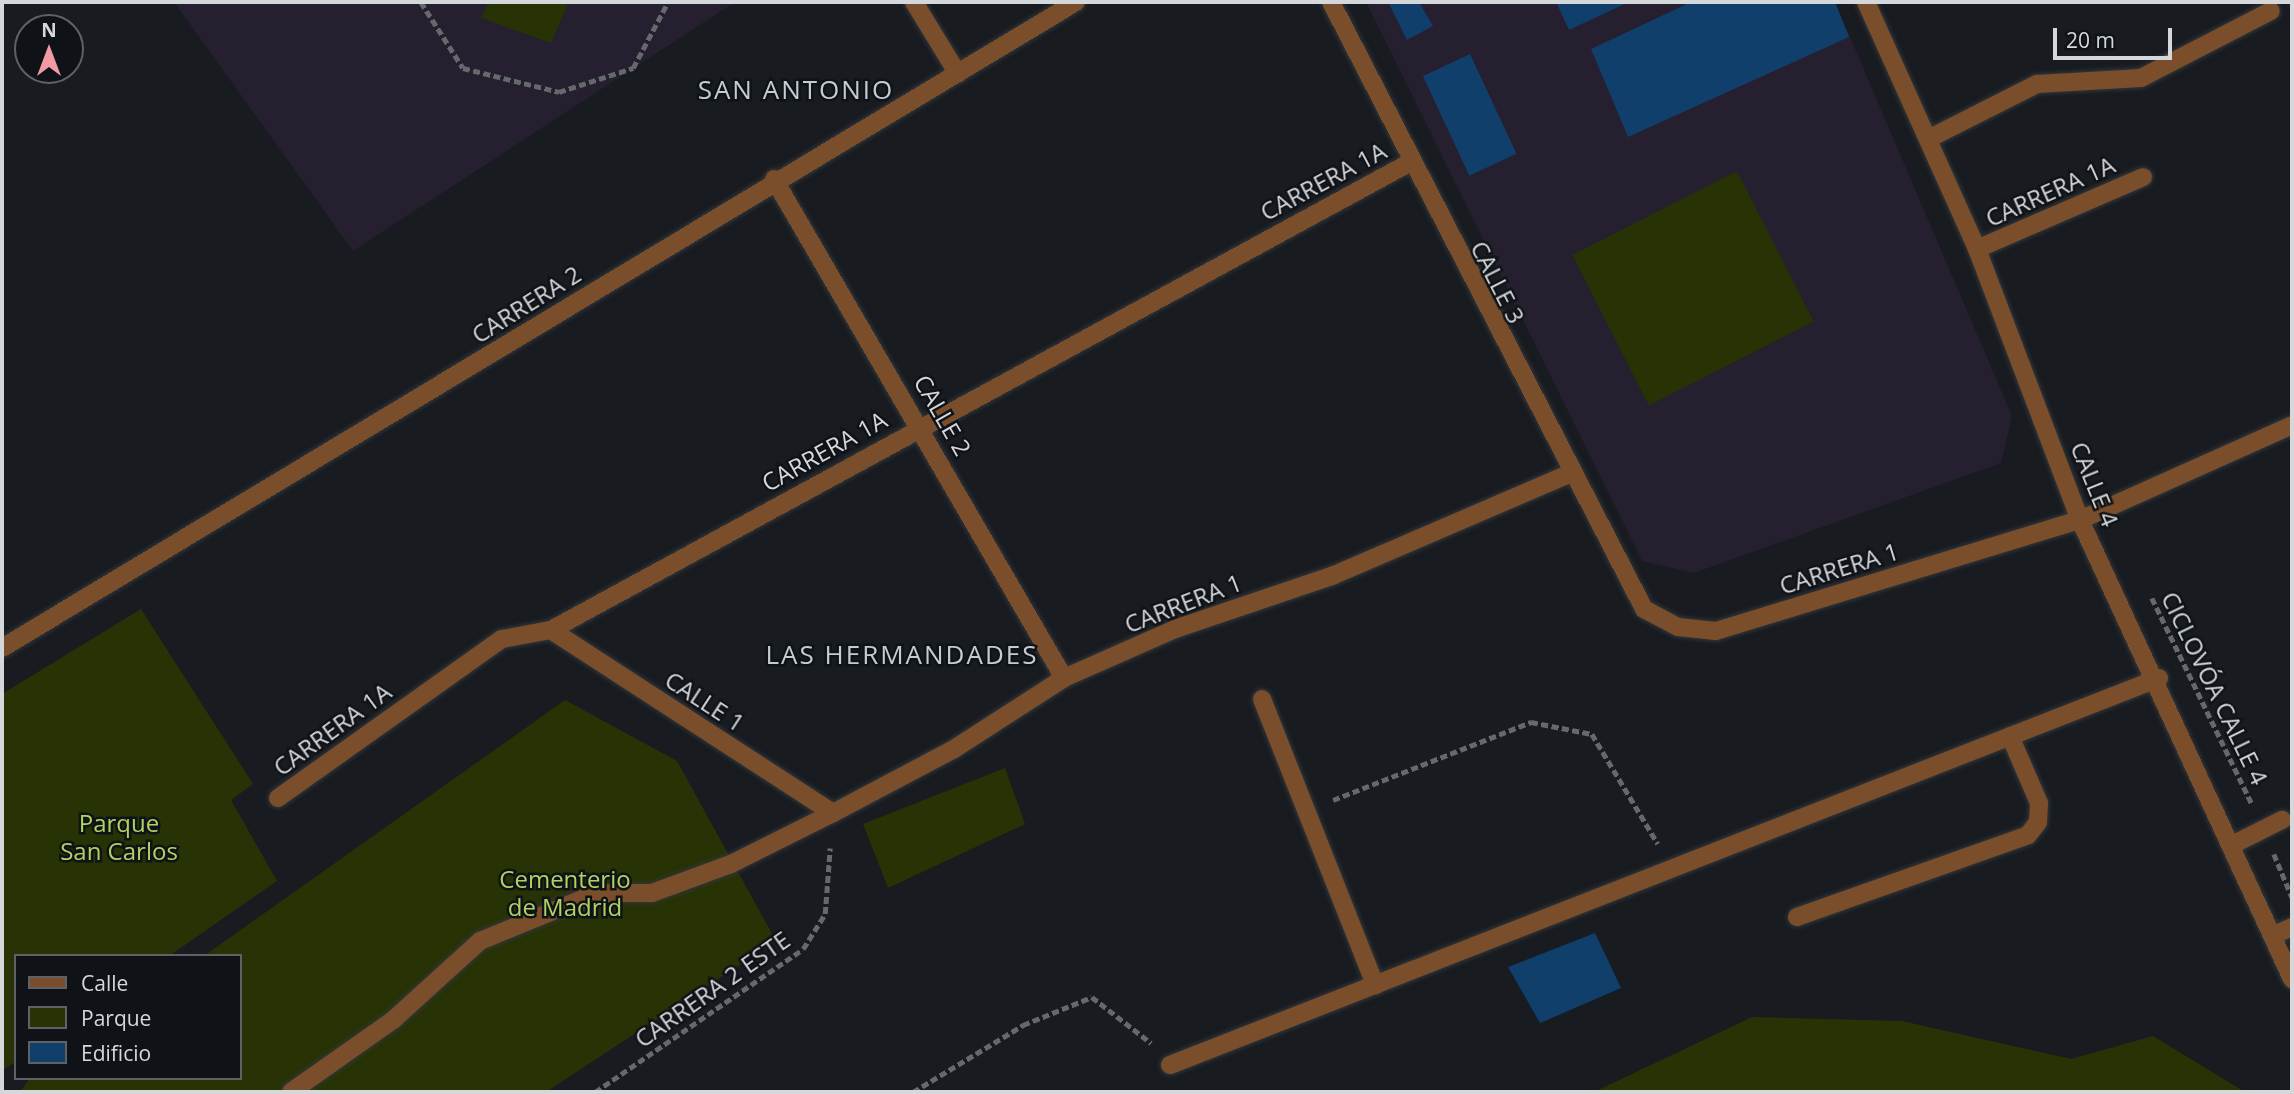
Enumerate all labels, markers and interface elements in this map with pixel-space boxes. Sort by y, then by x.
north arrow [14,14,84,84]
scale bar [2056,14,2175,58]
text: N [41,17,57,43]
text: 20 m [2066,26,2115,54]
district label: SAN ANTONIO [699,74,893,106]
street label: CARRERA 1A [1255,136,1391,226]
street label: CARRERA 1A [1981,150,2119,232]
street label: CALLE 3 [1465,236,1531,328]
street label: CARRERA 2 [466,259,586,349]
street label: CALLE 2 [908,369,978,461]
street label: CARRERA 1A [757,405,891,497]
street label: CALLE 4 [2065,438,2125,530]
street label: CARRERA 1 [1776,536,1902,600]
street label: CARRERA 1 [1120,567,1246,639]
street label: CICLOVÓA CALLE 4 [2156,587,2274,789]
district label: LAS HERMANDADES [767,639,1037,671]
street label: CALLE 1 [660,665,750,737]
street label: CARRERA 1A [268,677,396,781]
park label: Parque San Carlos [60,809,178,865]
park label: Cementerio de Madrid [499,865,631,921]
street label: CARRERA 2 ESTE [629,925,795,1053]
legend [14,954,242,1080]
text: Calle [81,969,128,997]
text: Parque [81,1004,151,1032]
text: Edificio [81,1039,151,1067]

